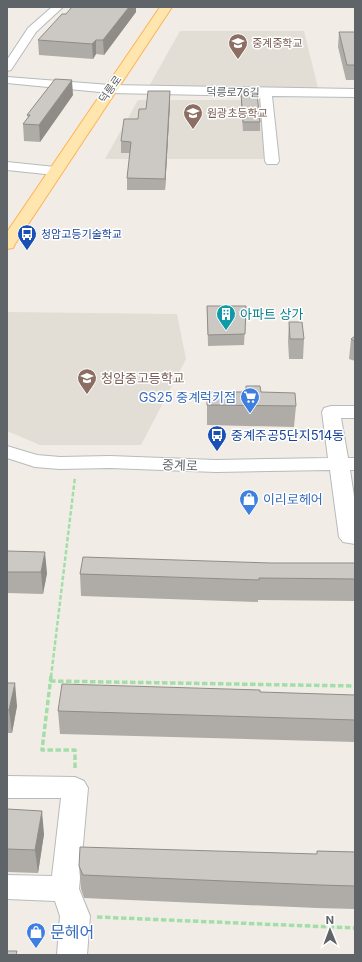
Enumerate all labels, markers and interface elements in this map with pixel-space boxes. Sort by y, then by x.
school or university icon: 중계중학교 [227,32,249,60]
place label: 중계중학교 [252,36,303,50]
street label: 덕릉로 [96,73,124,105]
street label: 덕릉로76길 [206,85,260,99]
school or university icon: 원광초등학교 [182,102,204,130]
place label: 원광초등학교 [207,106,268,120]
bus stop icon: 청암고등기술학교 [16,223,38,251]
place label: 청암고등기술학교 [41,227,122,241]
building icon: 아파트 상가 [215,303,237,331]
place label: 아파트 상가 [240,306,303,322]
school or university icon: 청암중고등학교 [76,367,98,395]
place label: 청암중고등학교 [101,370,185,386]
supermarket icon: GS25 중계럭키점 [239,386,261,414]
place label: GS25 중계럭키점 [139,389,236,405]
bus stop icon: 중계주공5단지514동 [206,424,228,452]
place label: 중계주공5단지514동 [231,427,344,443]
street label: 중계로 [162,456,198,474]
shop icon: 이리로헤어 [238,488,260,516]
place label: 이리로헤어 [263,491,323,507]
north arrow [310,910,350,950]
text: N [326,913,334,927]
shop icon: 문헤어 [25,921,47,949]
place label: 문헤어 [50,922,94,942]

